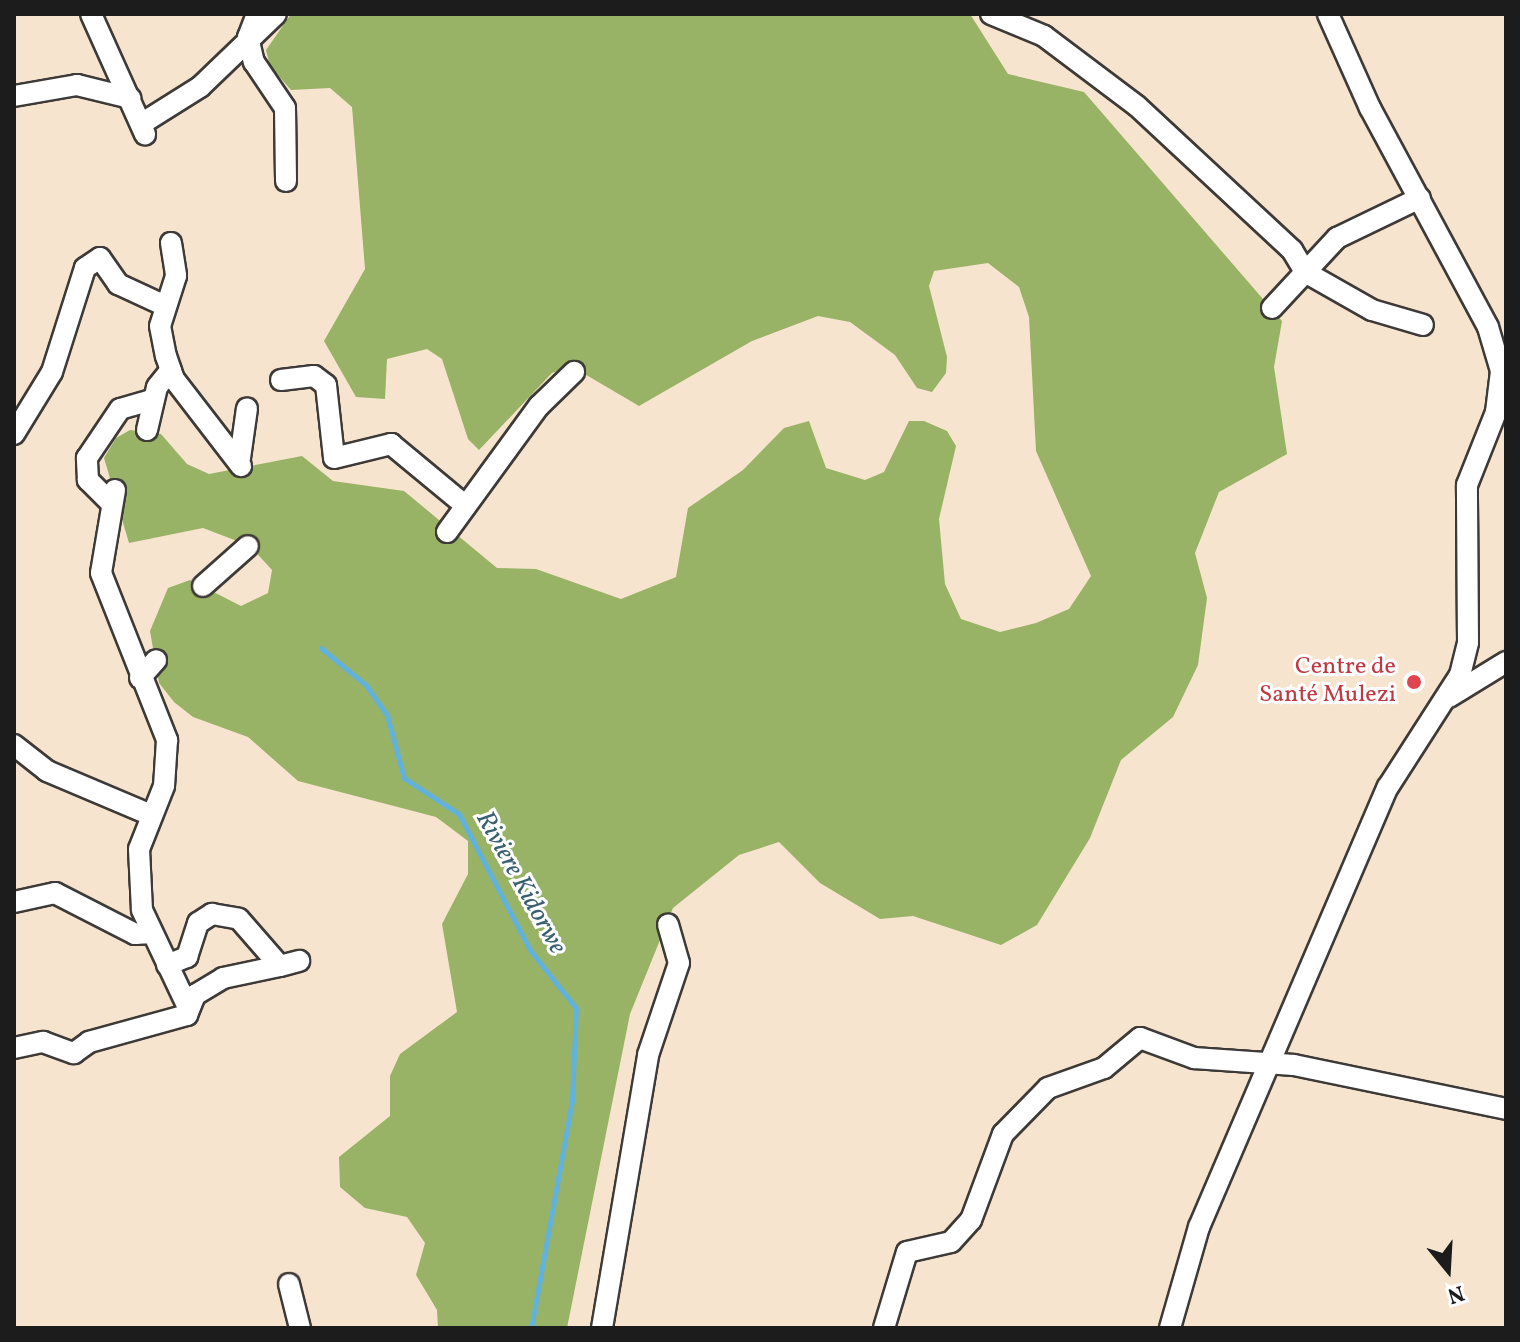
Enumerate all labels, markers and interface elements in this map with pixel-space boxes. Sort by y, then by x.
place label: Centre de Santé Mulezi [1259,654,1396,710]
marker: Centre de Santé Mulezi [1403,671,1425,693]
water label: Riviere Kidorwe [468,806,572,960]
north arrow [1408,1230,1488,1310]
text: N [1443,1276,1468,1311]

